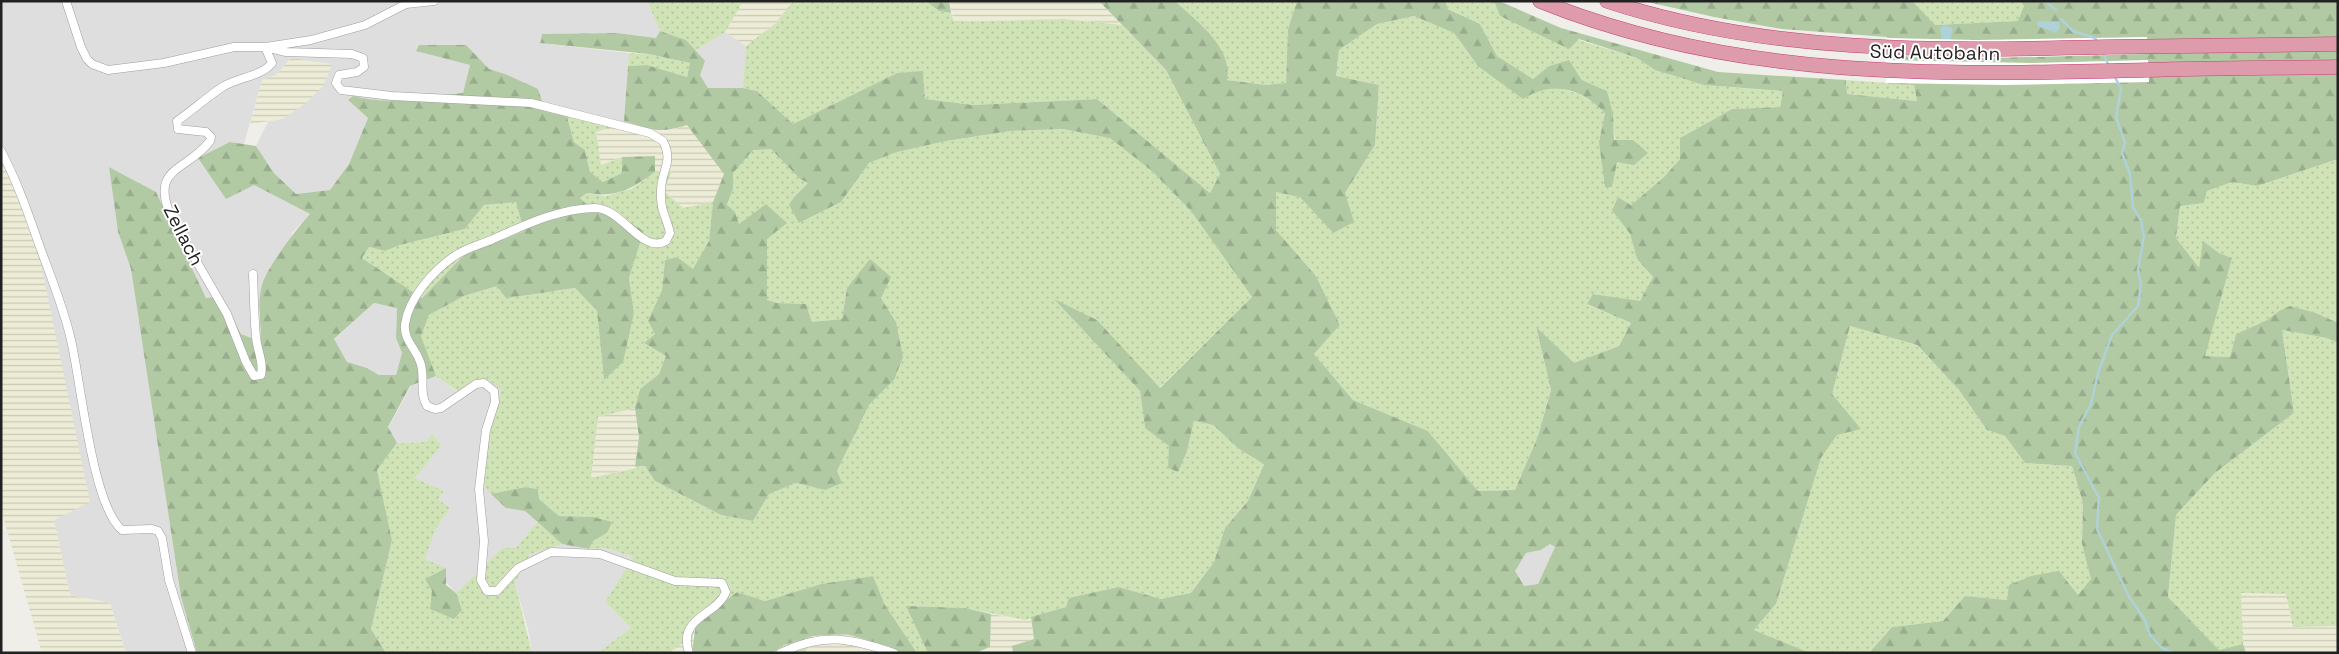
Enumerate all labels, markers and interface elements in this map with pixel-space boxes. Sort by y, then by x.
street label: Süd Autobahn [1870,39,2000,66]
street label: Zellach [158,201,209,270]

